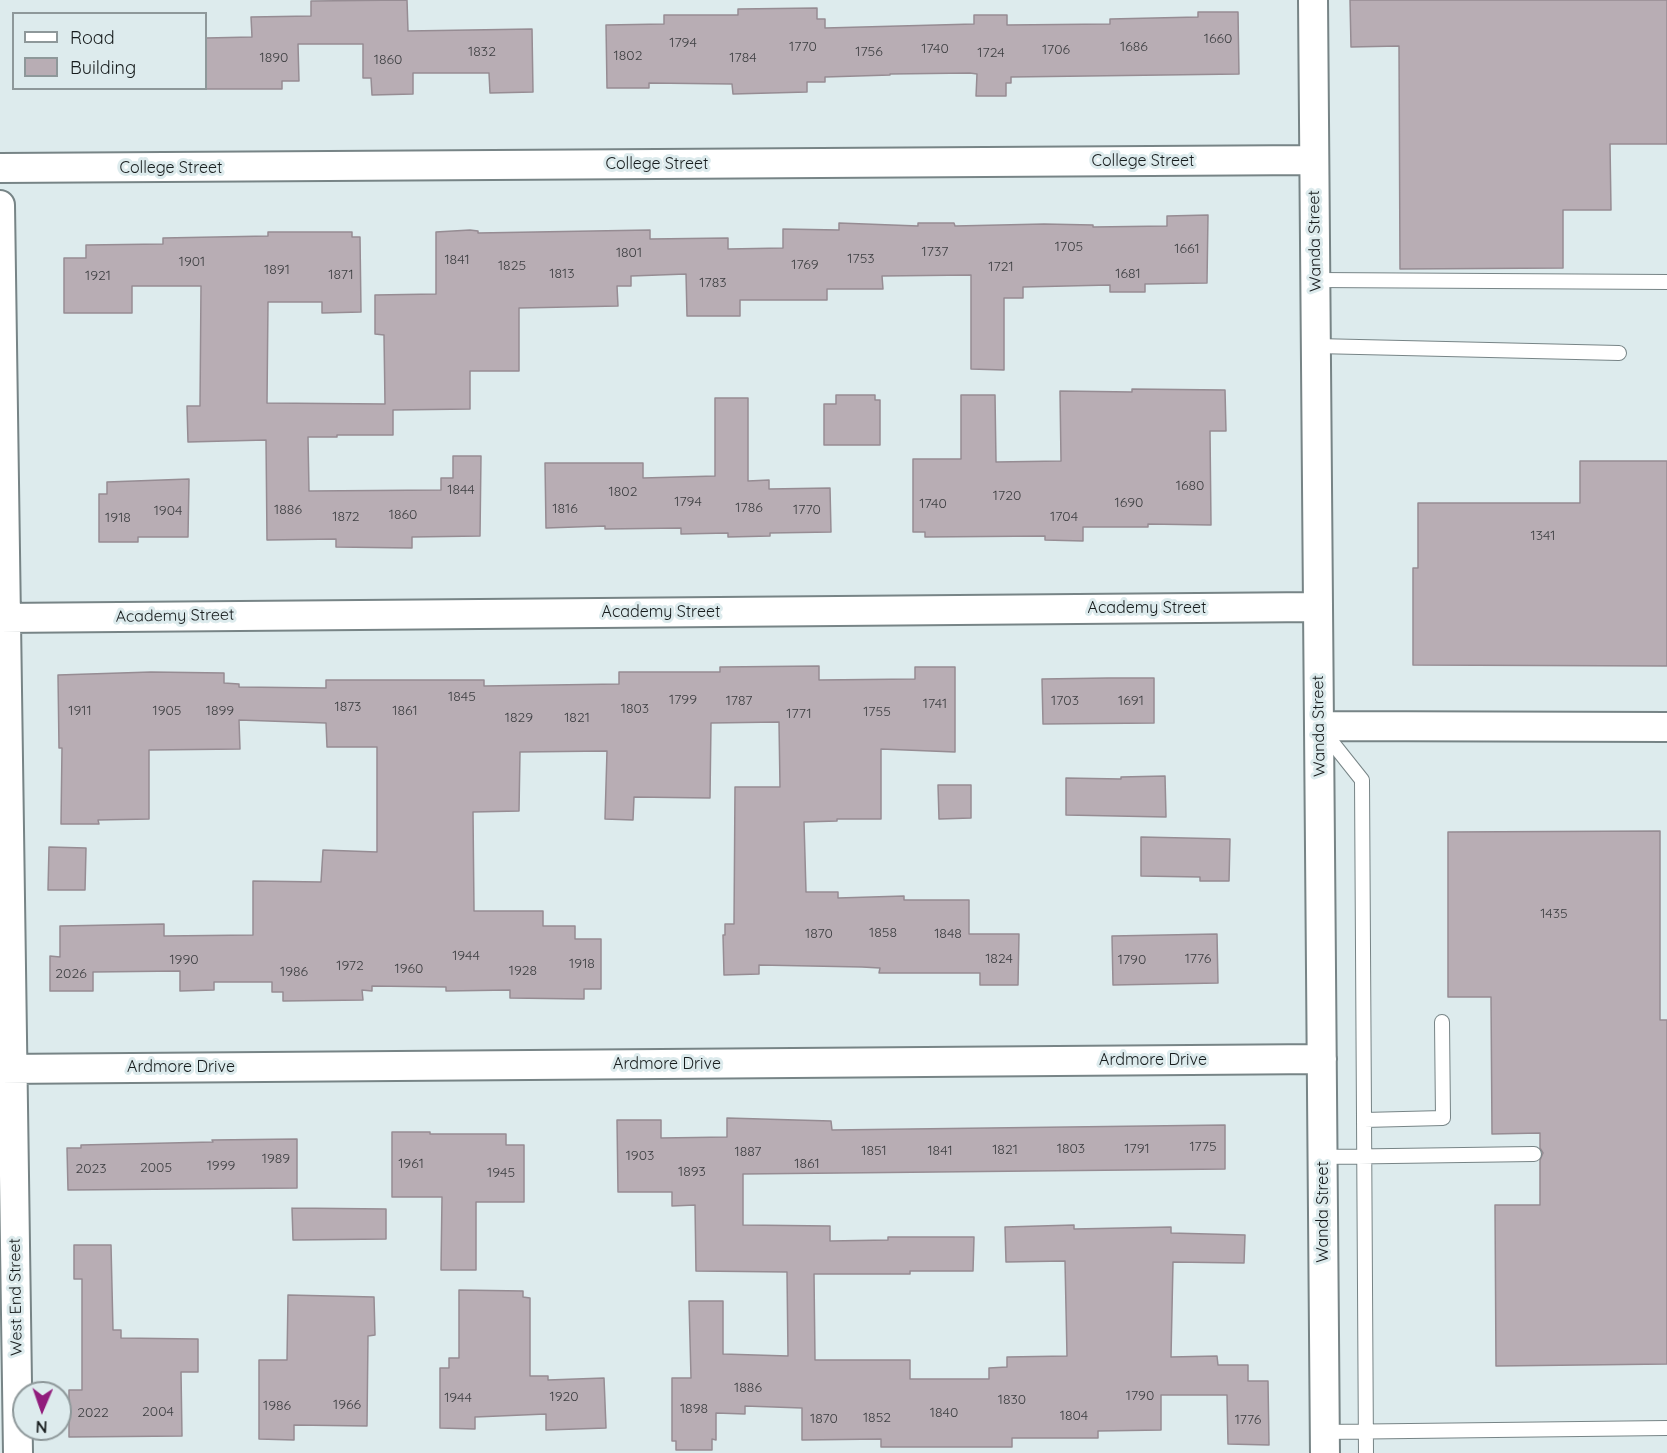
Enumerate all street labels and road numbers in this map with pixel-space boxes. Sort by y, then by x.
street label: College Street [1091,151,1195,171]
street label: College Street [605,154,709,174]
street label: College Street [119,158,223,178]
street label: Wanda Street [1305,190,1325,292]
street label: Academy Street [1088,598,1206,618]
street label: Academy Street [602,602,720,622]
street label: Academy Street [115,605,235,627]
street label: Wanda Street [1309,675,1329,777]
street label: Ardmore Drive [1099,1050,1207,1070]
street label: Ardmore Drive [613,1054,721,1074]
street label: Ardmore Drive [127,1057,235,1077]
street label: Wanda Street [1313,1161,1333,1263]
street label: West End Street [5,1238,27,1356]

